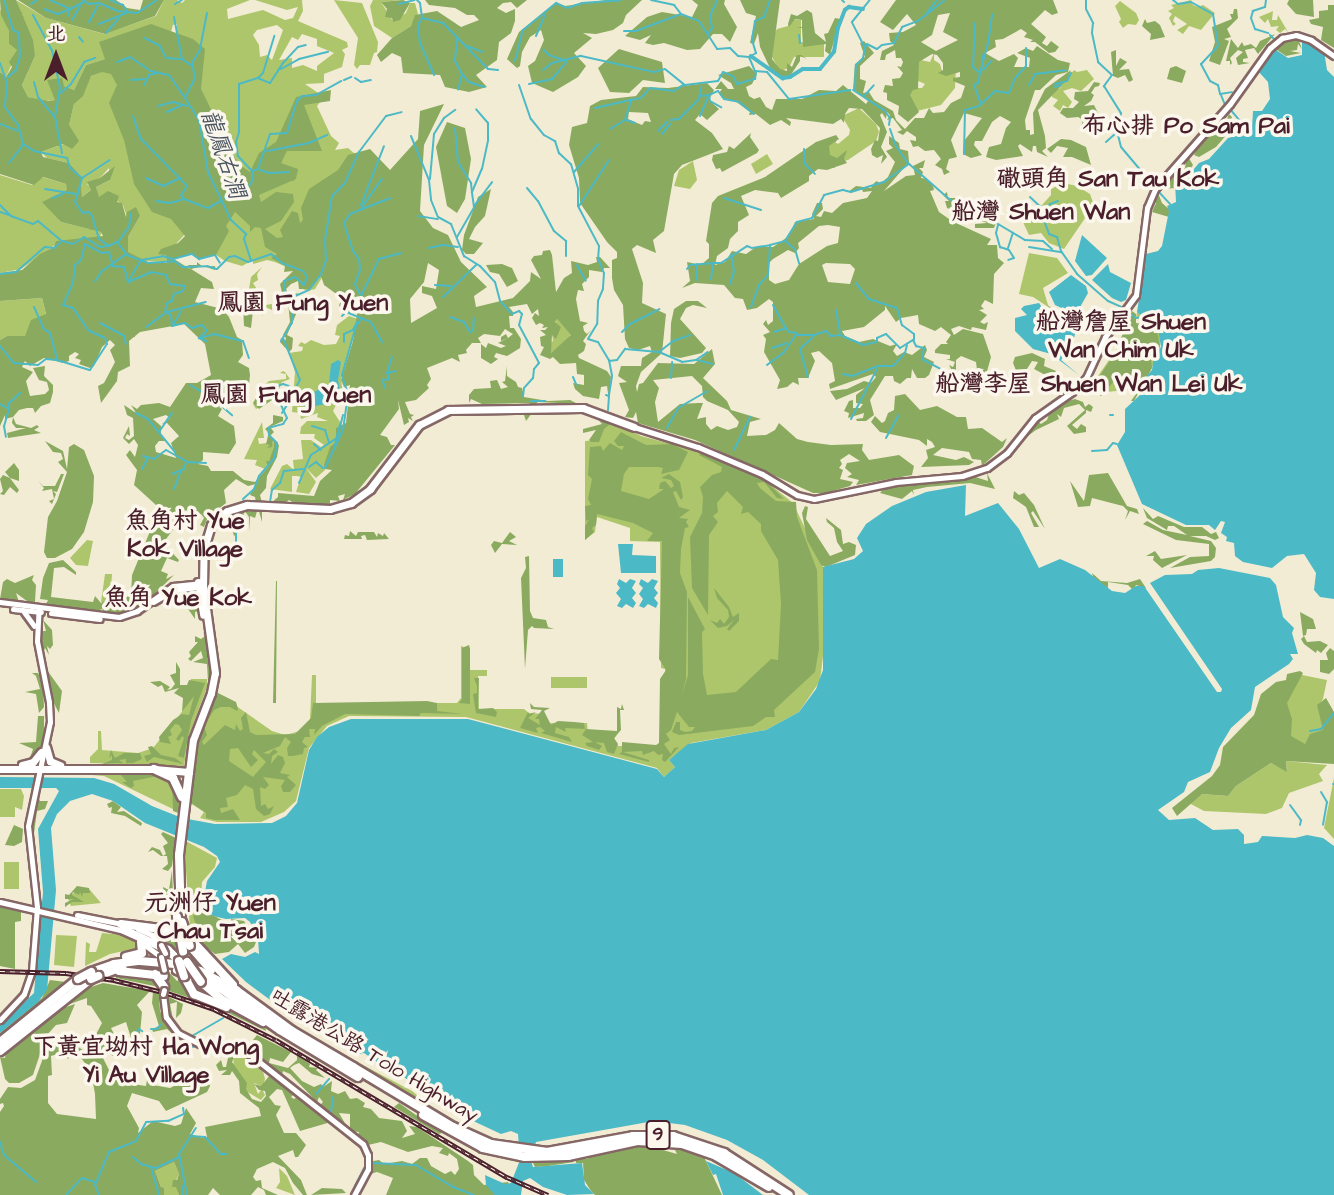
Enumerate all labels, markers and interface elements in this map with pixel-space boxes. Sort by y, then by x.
north arrow [21,21,91,91]
text: 北 [46,21,66,48]
water label: 龍鳳右澗 [195,106,251,202]
district label: 布心排 Po Sam Pai [1082,113,1290,141]
district label: 䃟頭角 San Tau Kok [997,166,1219,194]
district label: 船灣 Shuen Wan [952,199,1130,227]
district label: 鳳園 Fung Yuen [218,290,388,318]
district label: 船灣詹屋 Shuen Wan Chim Uk [1036,309,1206,365]
district label: 船灣李屋 Shuen Wan Lei Uk [935,371,1243,399]
district label: 鳳園 Fung Yuen [201,382,371,410]
district label: 魚角村 Yue Kok Village [125,508,245,564]
district label: 魚角 Yue Kok [104,585,252,613]
district label: 元洲仔 Yuen Chau Tsai [144,890,276,946]
street label: 吐露港公路 Tolo Highway [265,984,483,1128]
district label: 下黃宜坳村 Ha Wong Yi Au Village [33,1034,259,1090]
road number: 9 [644,1120,672,1150]

